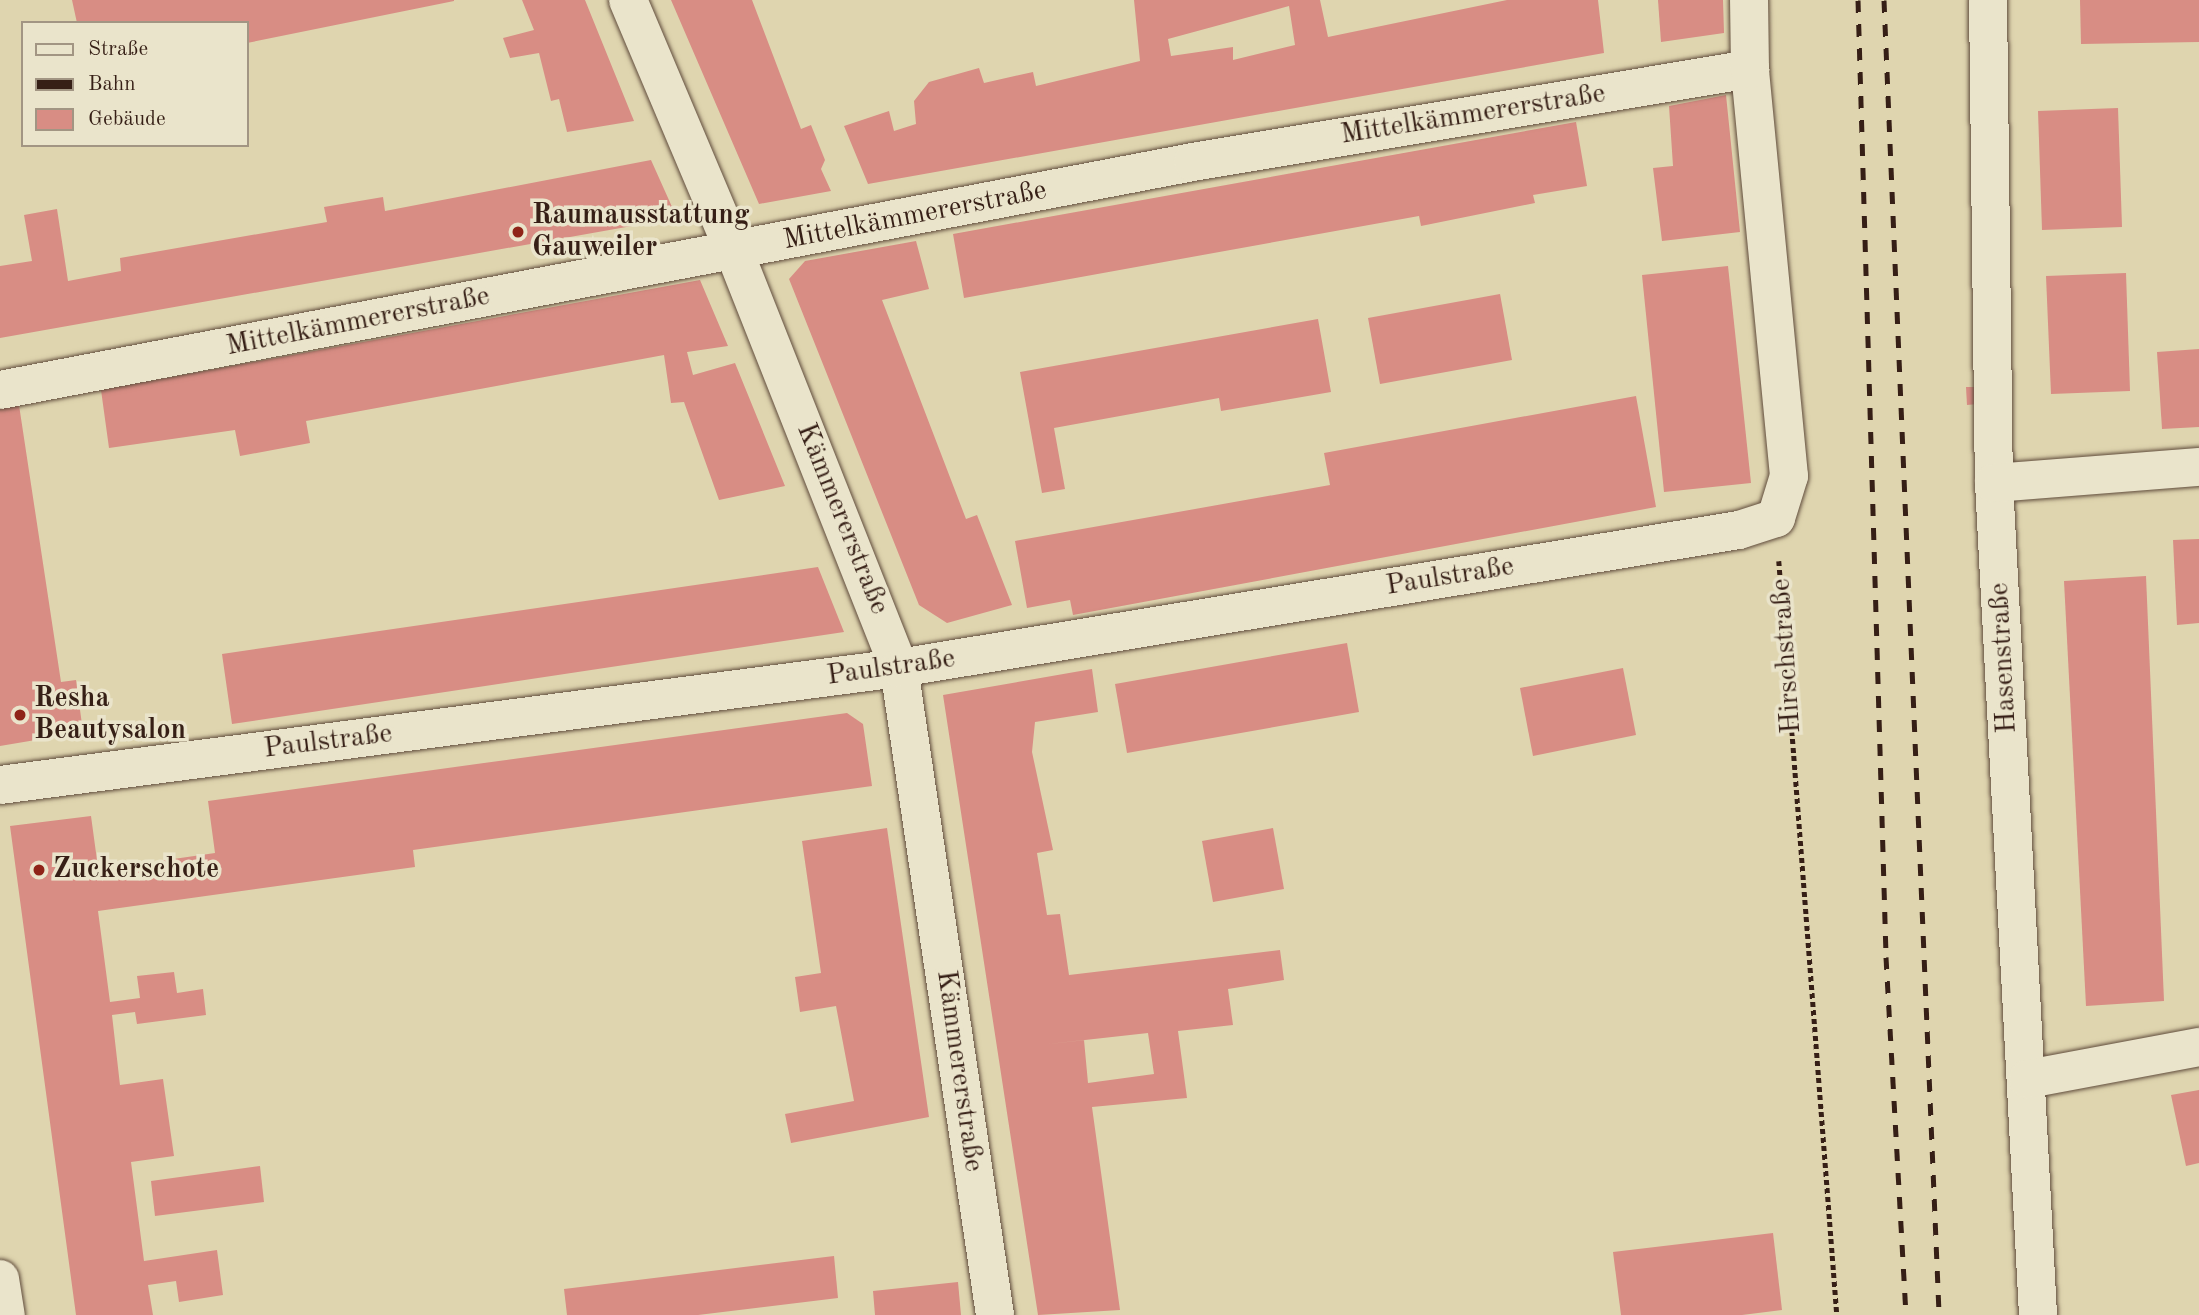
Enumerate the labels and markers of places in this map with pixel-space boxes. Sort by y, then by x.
place label: Raumausstattung Gauweiler [532,199,749,265]
marker: Raumausstattung Gauweiler [510,224,526,240]
place label: Resha Beautysalon [34,682,186,748]
marker: Resha Beautysalon [12,707,28,723]
place label: Zuckerschote [53,853,219,887]
marker: Zuckerschote [31,862,47,878]

